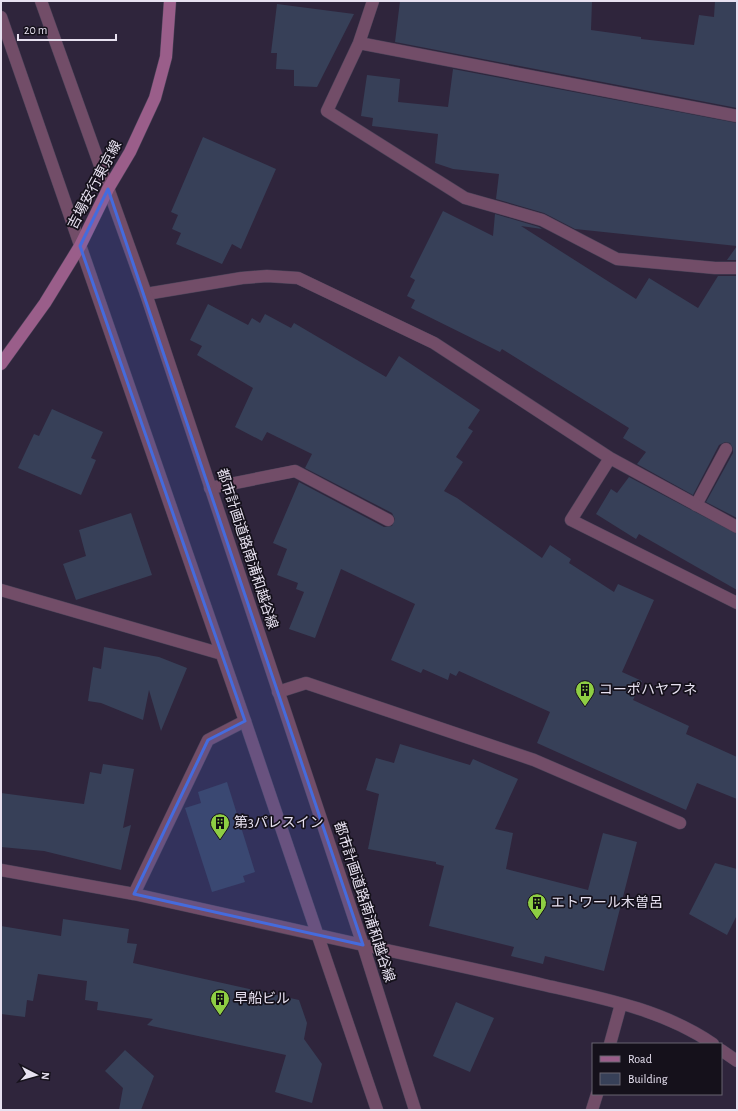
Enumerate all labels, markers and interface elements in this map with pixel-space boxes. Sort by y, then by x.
scale bar [18,16,116,42]
text: 20 m [24,24,47,36]
street label: 吉場安行東京線 [65,138,124,232]
street label: 都市計画道路南浦和越谷線 [214,467,281,631]
building icon: コーポハヤフネ [574,679,596,707]
place label: コーポハヤフネ [599,682,697,697]
building icon: 第3パレスイン [209,812,231,840]
place label: 第3パレスイン [234,814,324,830]
street label: 都市計画道路南浦和越谷線 [331,820,398,984]
building icon: エトワール木曽呂 [526,892,548,920]
place label: エトワール木曽呂 [551,895,663,910]
building icon: 早船ビル [209,988,231,1016]
place label: 早船ビル [234,991,290,1006]
legend [592,1043,722,1095]
text: Road [628,1053,652,1065]
north arrow [16,1055,56,1095]
text: N [40,1072,51,1080]
text: Building [628,1073,668,1085]

